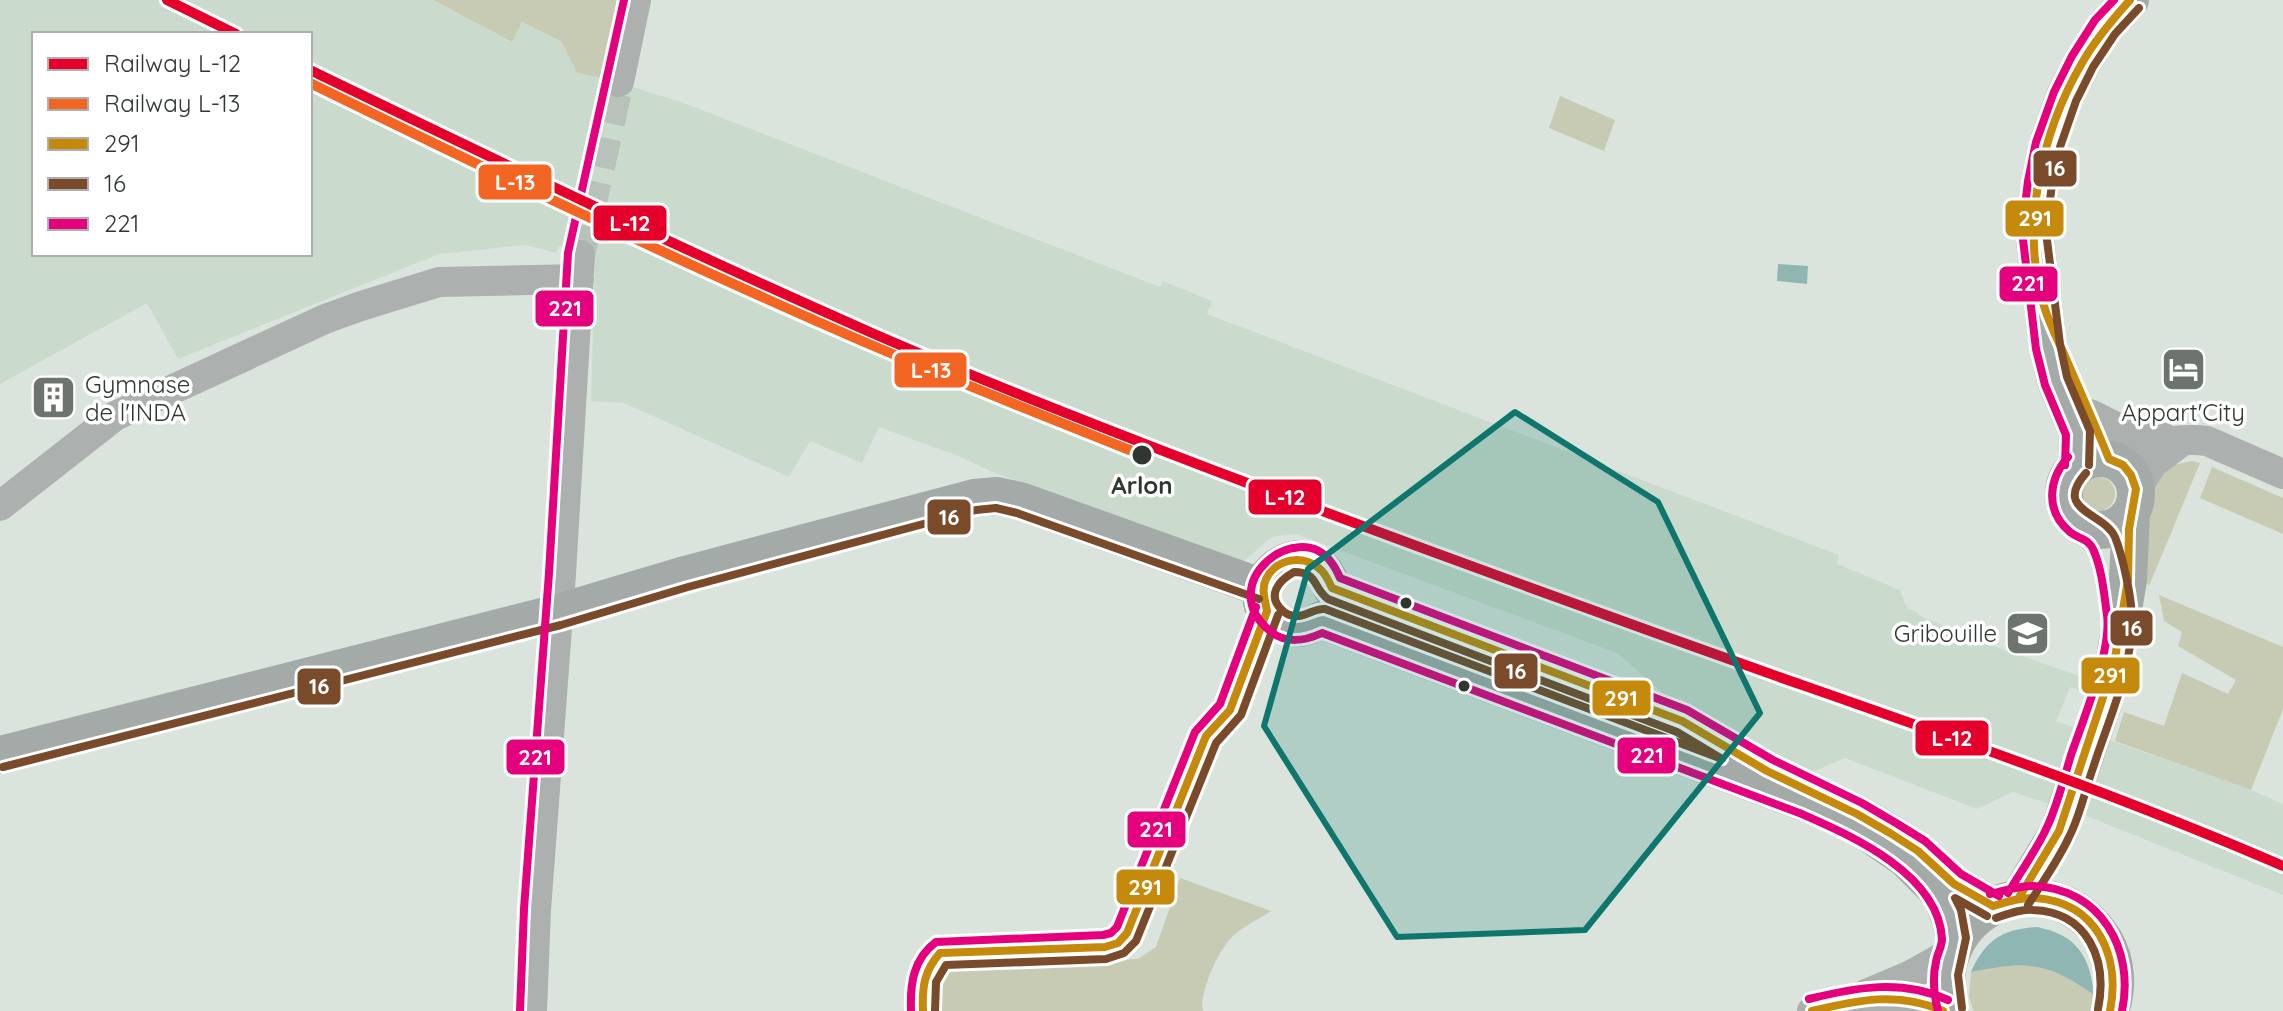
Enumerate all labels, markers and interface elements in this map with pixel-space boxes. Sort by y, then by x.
legend [32,32,312,256]
text: Railway L-12 [104,48,241,78]
text: Railway L-13 [104,88,240,118]
text: 291 [104,128,140,158]
line badge: 16 [2032,149,2078,188]
text: 16 [2045,154,2065,182]
line badge: L-13 [477,163,553,201]
text: 16 [104,168,126,198]
text: L-13 [495,168,535,196]
line badge: 291 [2004,199,2065,238]
line badge: L-12 [592,204,668,242]
text: 291 [2018,204,2052,232]
text: 221 [104,208,139,238]
text: L-12 [609,209,651,237]
line badge: 221 [1998,265,2059,303]
text: 221 [2011,269,2045,297]
line badge: 221 [534,289,595,328]
text: 221 [548,294,582,322]
hotel icon: Appart'City [2159,346,2207,394]
line badge: L-13 [893,351,968,389]
text: L-13 [911,356,951,384]
place label: Gymnase de l'INDA [85,369,190,427]
building icon: Gymnase de l'INDA [30,374,78,422]
place label: Appart'City [2121,397,2245,427]
marker: Arlon [1130,443,1154,467]
place label: Arlon [1111,470,1173,500]
line badge: L-12 [1247,478,1323,516]
text: L-12 [1264,483,1306,511]
line badge: 16 [926,498,972,536]
text: 16 [939,503,959,531]
unlabelled marker [1398,595,1414,611]
school or university icon: Gribouille [2004,609,2052,657]
line badge: 16 [2109,609,2154,647]
text: 16 [2122,614,2142,642]
place label: Gribouille [1894,618,1997,648]
line badge: 16 [1493,652,1539,690]
line badge: 291 [2080,656,2141,695]
text: 16 [1506,657,1526,685]
text: 291 [2093,661,2127,689]
line badge: 16 [296,667,342,706]
text: 16 [309,672,329,700]
unlabelled marker [1456,678,1472,694]
line badge: 291 [1591,679,1652,717]
text: 291 [1604,684,1638,712]
line badge: L-12 [1914,719,1990,757]
text: L-12 [1931,724,1973,752]
line badge: 221 [1616,736,1677,775]
line badge: 221 [505,738,566,776]
text: 221 [1630,741,1664,769]
text: 221 [518,743,552,771]
line badge: 221 [1126,810,1187,849]
text: 221 [1139,815,1173,843]
line badge: 291 [1115,868,1176,906]
text: 291 [1128,873,1162,901]

